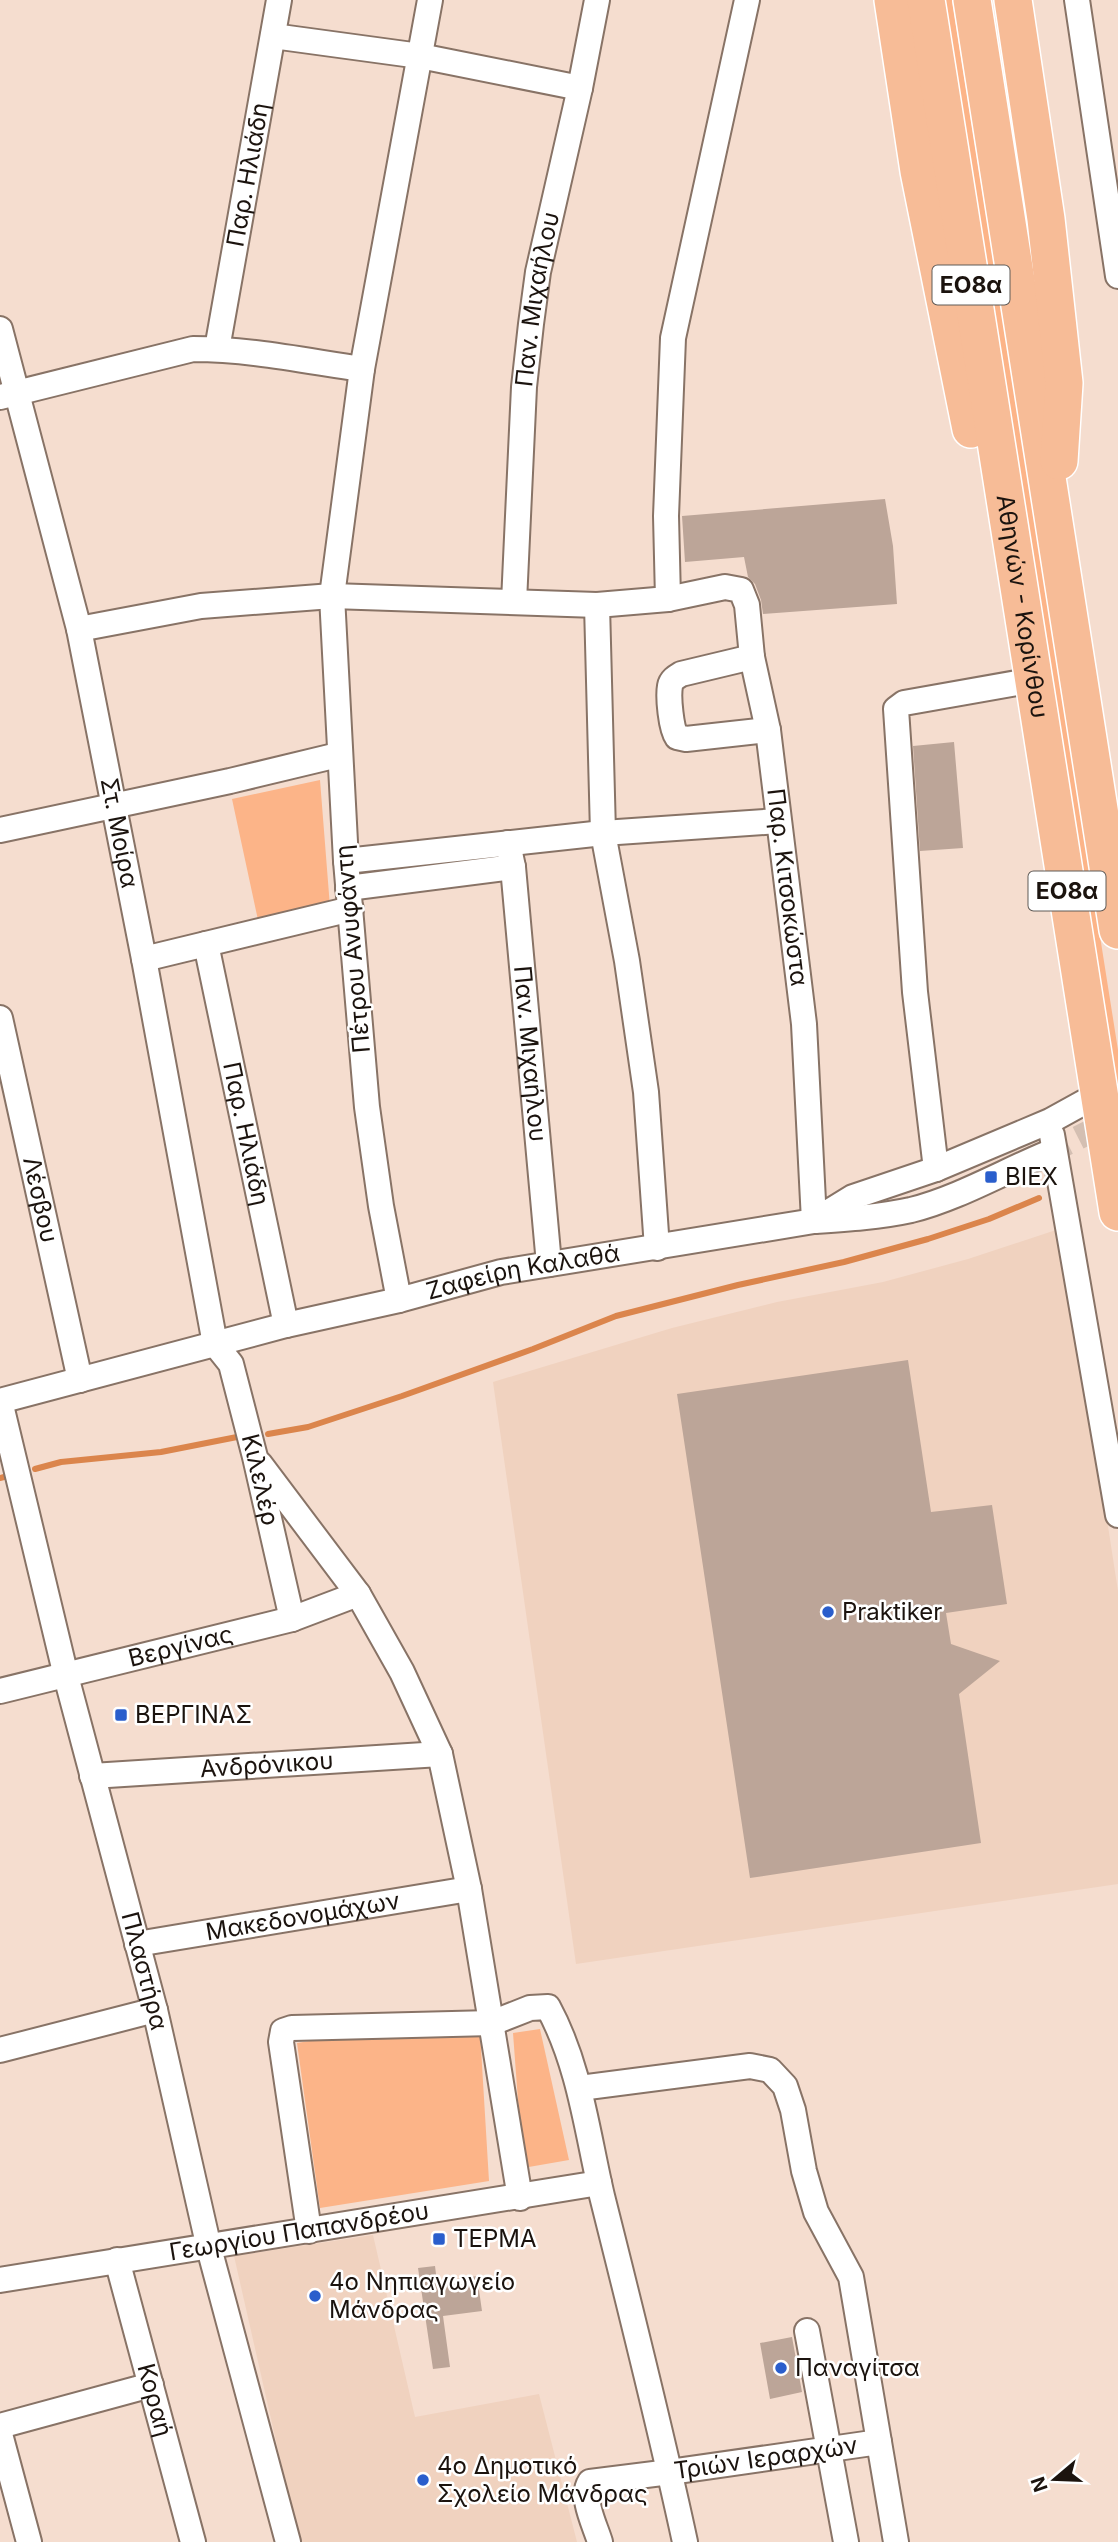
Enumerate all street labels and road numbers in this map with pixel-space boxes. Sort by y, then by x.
street label: Παρ. Ηλιάδη [220,100,275,249]
street label: Παν. Μιχαήλου [509,209,565,388]
road number: ΕΟ8α [932,266,1010,304]
street label: Αθηνών - Κορίνθου [991,492,1055,720]
street label: Στ. Μοίρα [95,775,145,890]
street label: Παρ. Κιτσοκώστα [761,787,814,988]
street label: Πέτρου Ανυφάντη [329,844,376,1054]
road number: ΕΟ8α [1028,872,1106,911]
street label: Παν. Μιχαήλου [508,964,553,1143]
street label: Παρ. Ηλιάδη [217,1059,276,1208]
street label: Λέσβου [17,1154,64,1245]
street label: Ζαφείρη Καλαθά [423,1238,622,1306]
street label: Κιλελέρ [236,1431,285,1528]
street label: Βεργίνας [125,1619,236,1673]
street label: Ανδρόνικου [199,1746,334,1783]
street label: Μακεδονομάχων [204,1886,402,1946]
street label: Πλαστήρα [115,1909,174,2033]
street label: Γεωργίου Παπανδρέου [167,2196,431,2266]
street label: Κοραή [132,2360,179,2440]
street label: Τριών Ιεραρχών [672,2430,859,2485]

